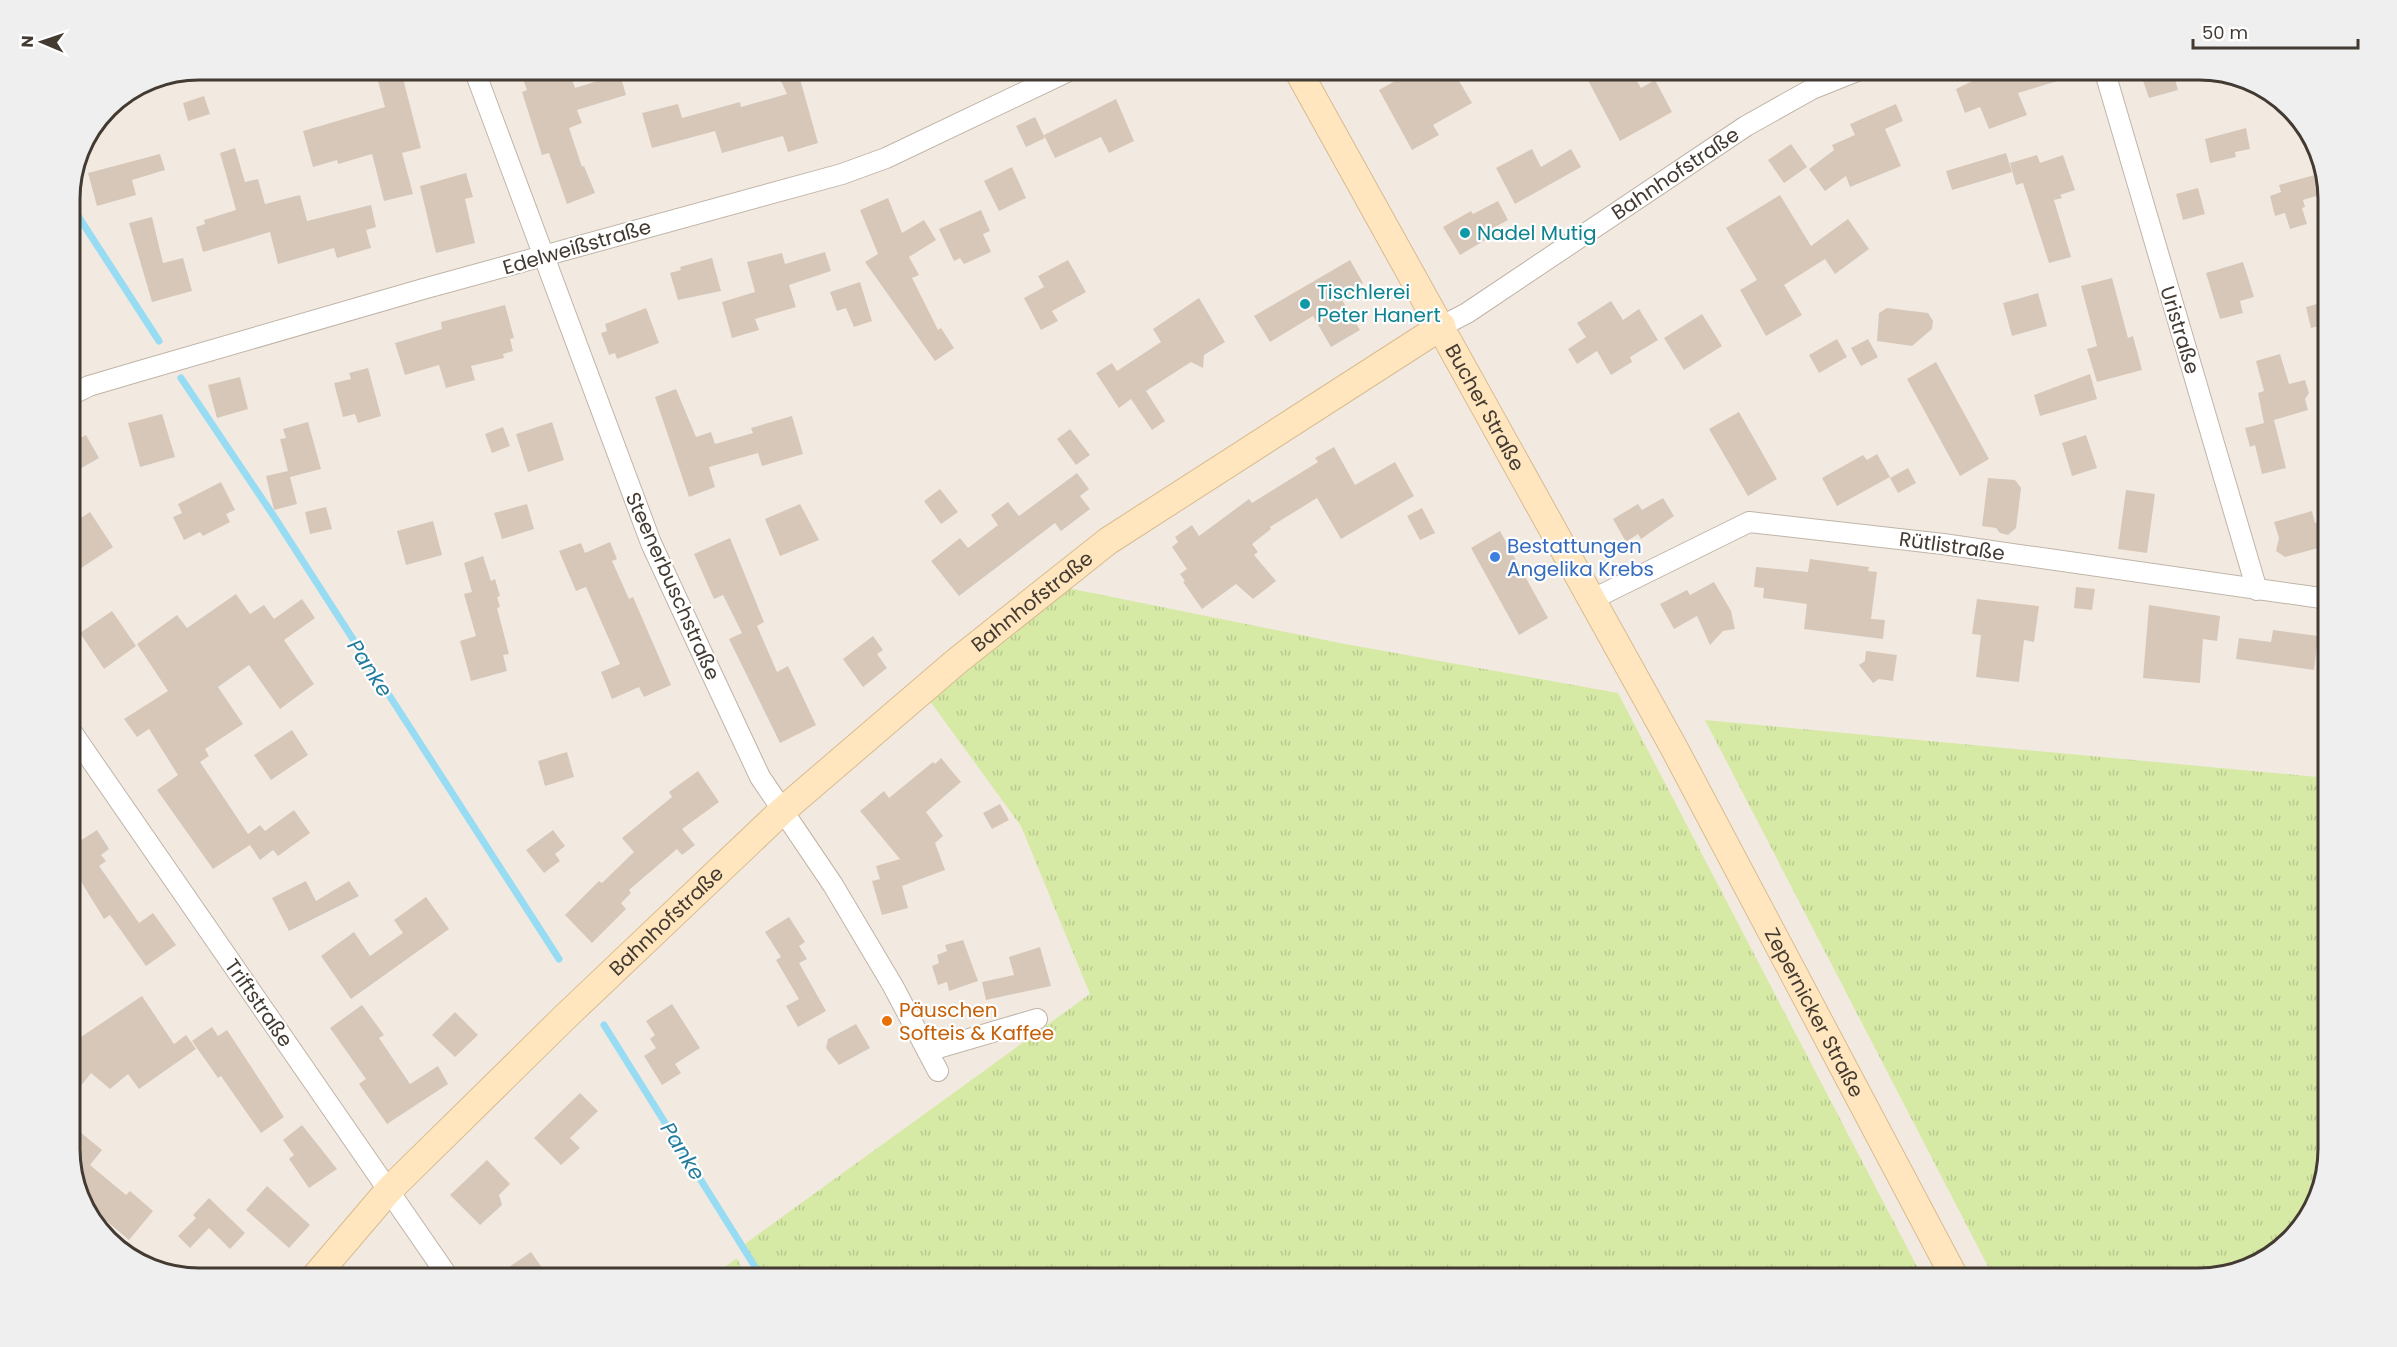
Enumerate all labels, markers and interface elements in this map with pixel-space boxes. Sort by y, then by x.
north arrow [12,12,72,72]
scale bar [2193,12,2358,50]
text: 50 m [2202,20,2248,45]
text: N [16,35,39,48]
street label: Bahnhofstraße [1606,120,1745,226]
street label: Edelweißstraße [500,212,654,282]
place label: Nadel Mutig [1477,219,1597,247]
marker: Nadel Mutig [1458,226,1472,240]
place label: Tischlerei Peter Hanert [1317,278,1441,329]
street label: Uristraße [2153,283,2207,377]
marker: Tischlerei Peter Hanert [1298,297,1312,311]
street label: Bucher Straße [1438,339,1531,476]
street label: Steenerbuschstraße [619,488,727,684]
street label: Rütlistraße [1897,525,2007,567]
place label: Bestattungen Angelika Krebs [1507,532,1654,583]
street label: Bahnhofstraße [965,544,1099,658]
marker: Bestattungen Angelika Krebs [1488,550,1502,564]
water label: Panke [341,633,399,703]
street label: Bahnhofstraße [603,860,730,982]
street label: Zepernicker Straße [1758,923,1871,1102]
street label: Triftstraße [218,953,300,1053]
place label: Päuschen Softeis & Kaffee [899,996,1054,1047]
marker: Päuschen Softeis & Kaffee [880,1014,894,1028]
water label: Panke [654,1116,712,1186]

